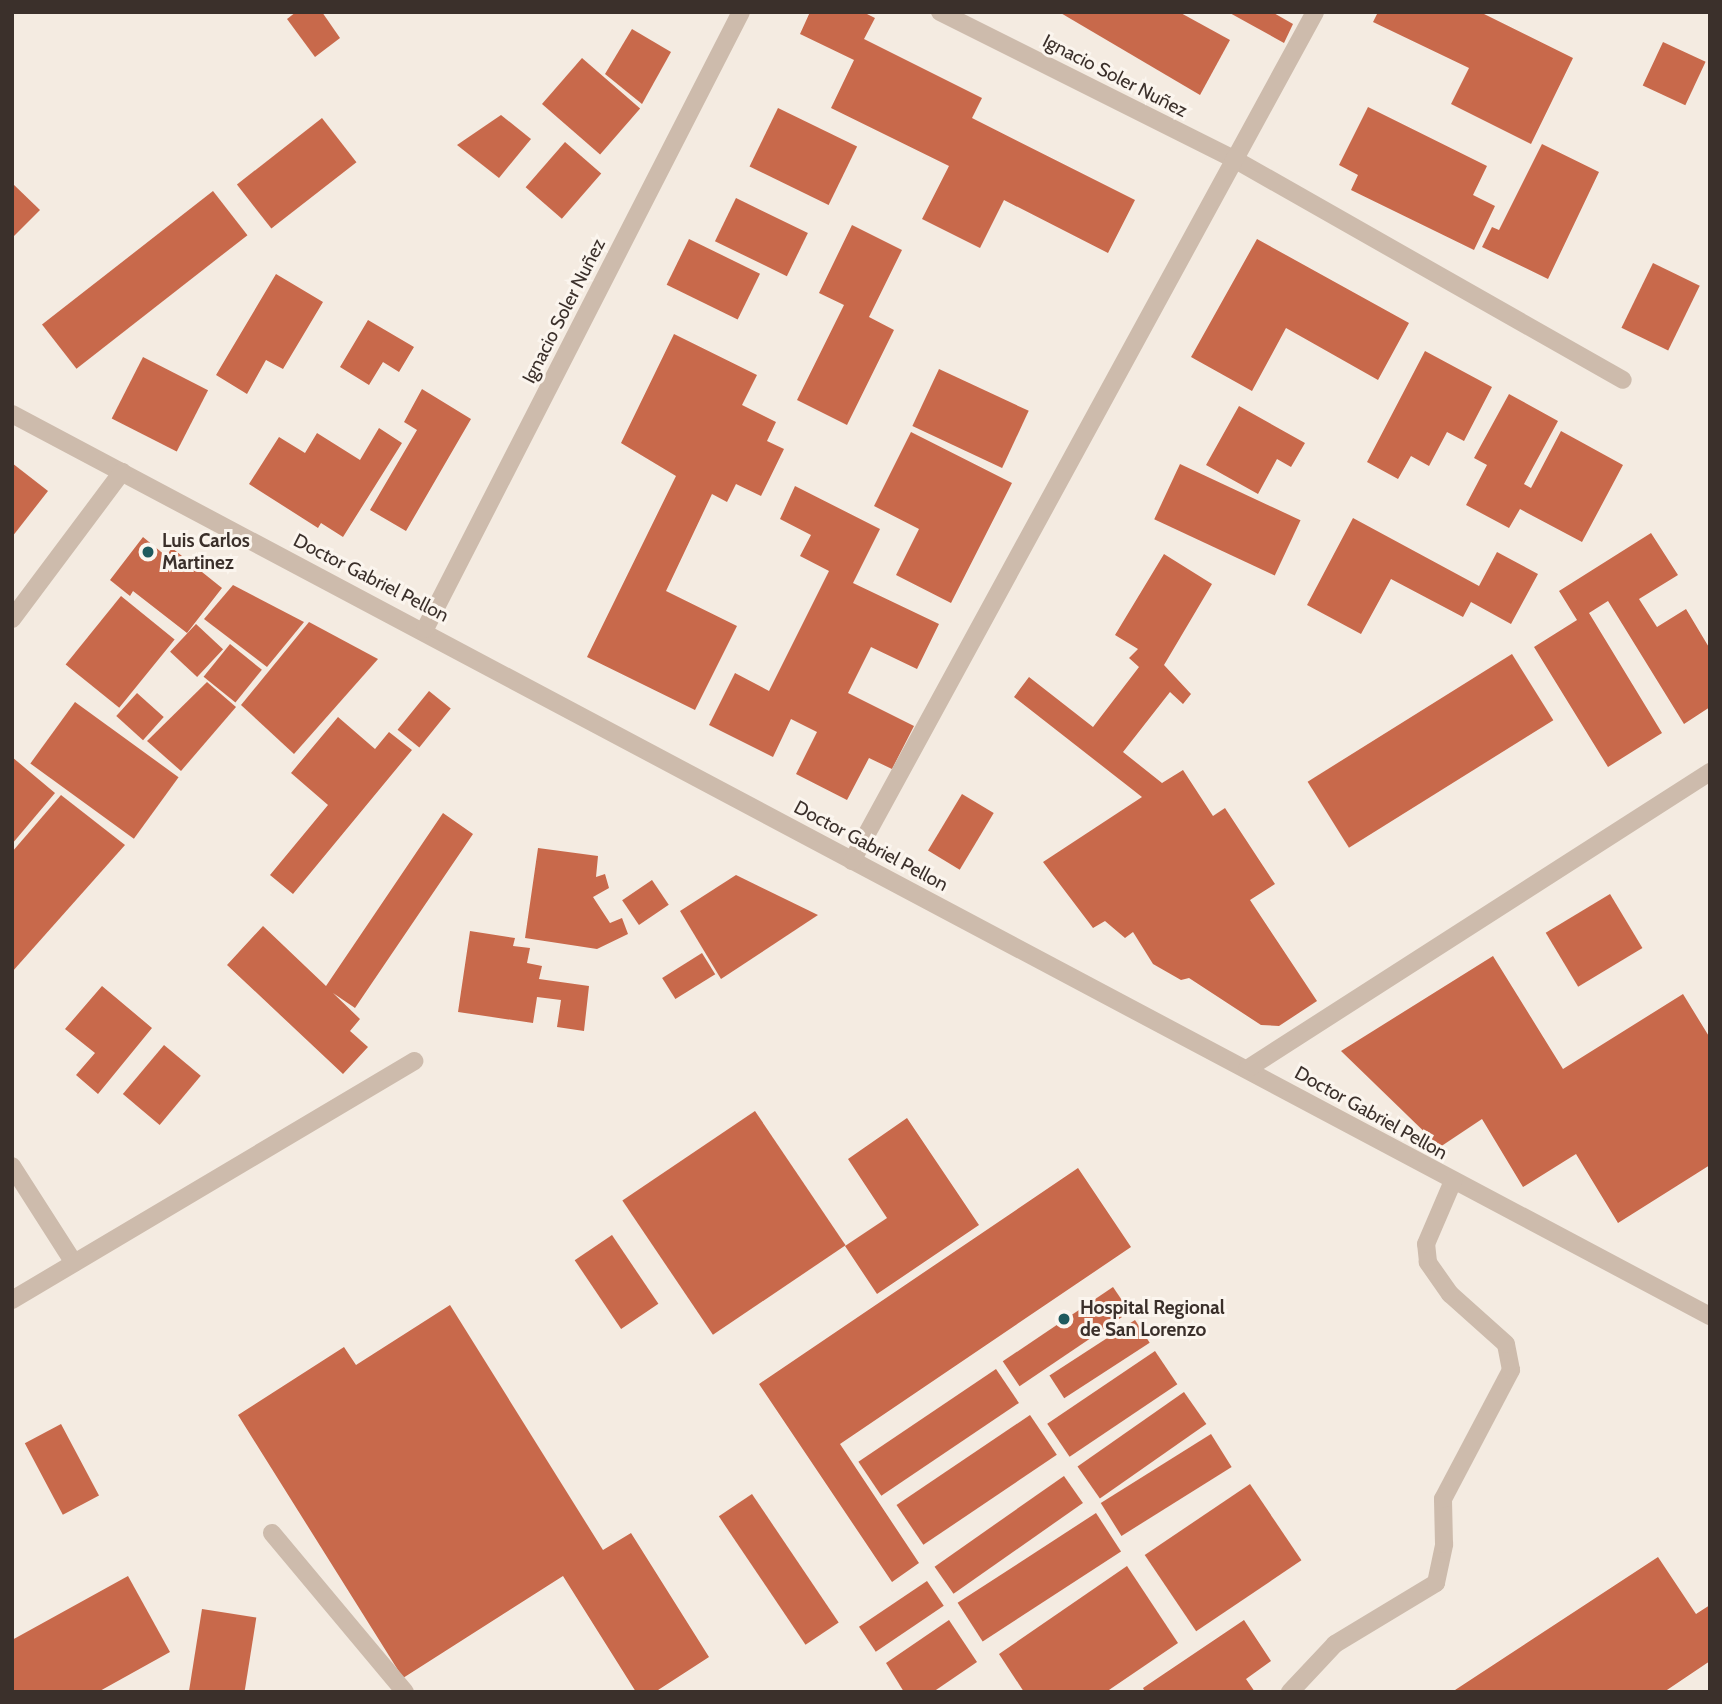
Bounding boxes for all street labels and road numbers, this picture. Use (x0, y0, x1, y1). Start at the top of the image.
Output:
street label: Ignacio Soler Nuñez (1039, 30, 1191, 122)
street label: Ignacio Soler Nuñez (518, 235, 610, 387)
street label: Doctor Gabriel Pellon (290, 529, 452, 627)
street label: Doctor Gabriel Pellon (790, 796, 952, 896)
street label: Doctor Gabriel Pellon (1291, 1062, 1451, 1164)

